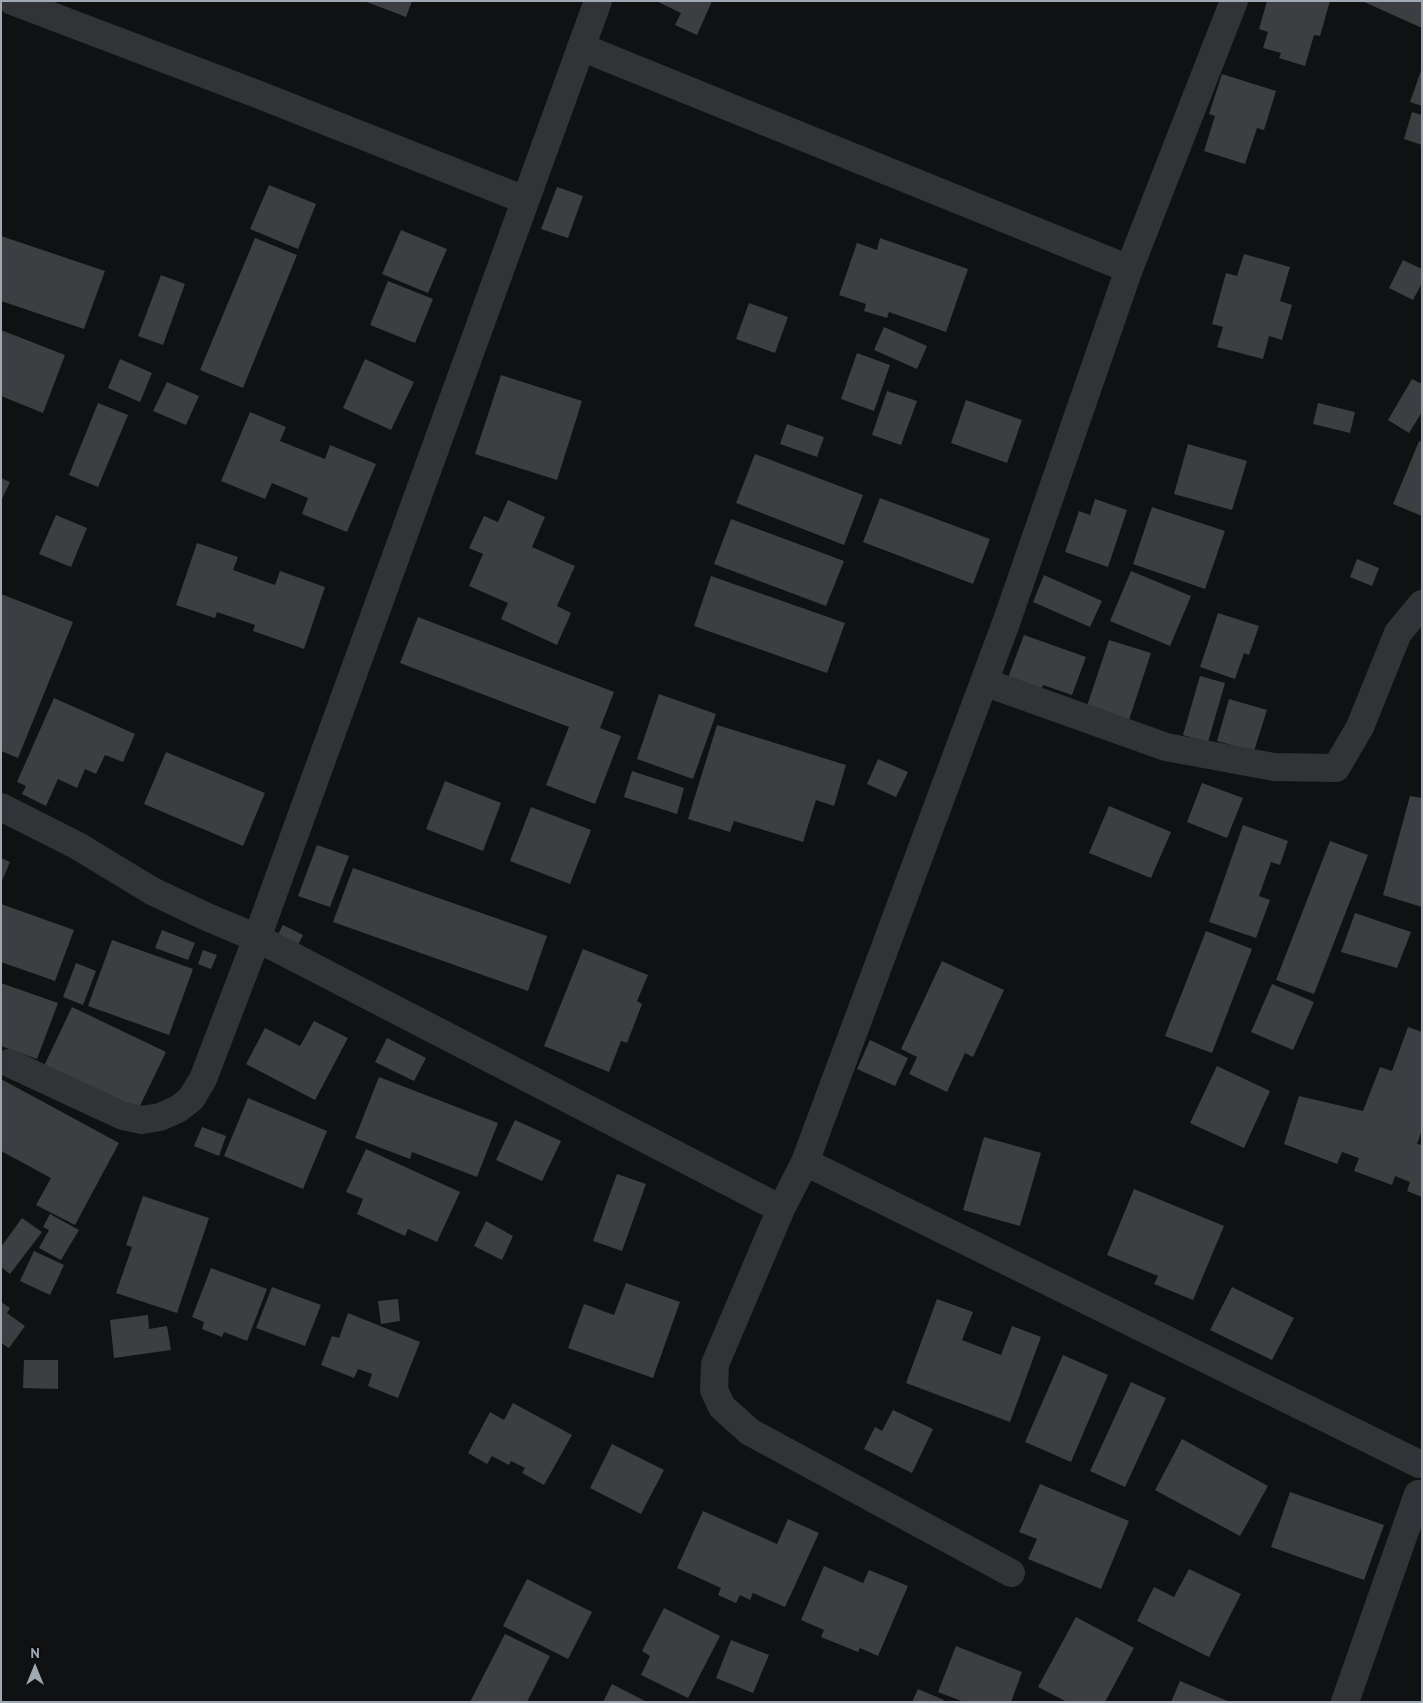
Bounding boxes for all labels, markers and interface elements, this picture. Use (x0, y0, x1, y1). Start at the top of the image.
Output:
north arrow (10, 1643, 60, 1693)
text: N (30, 1644, 40, 1662)

